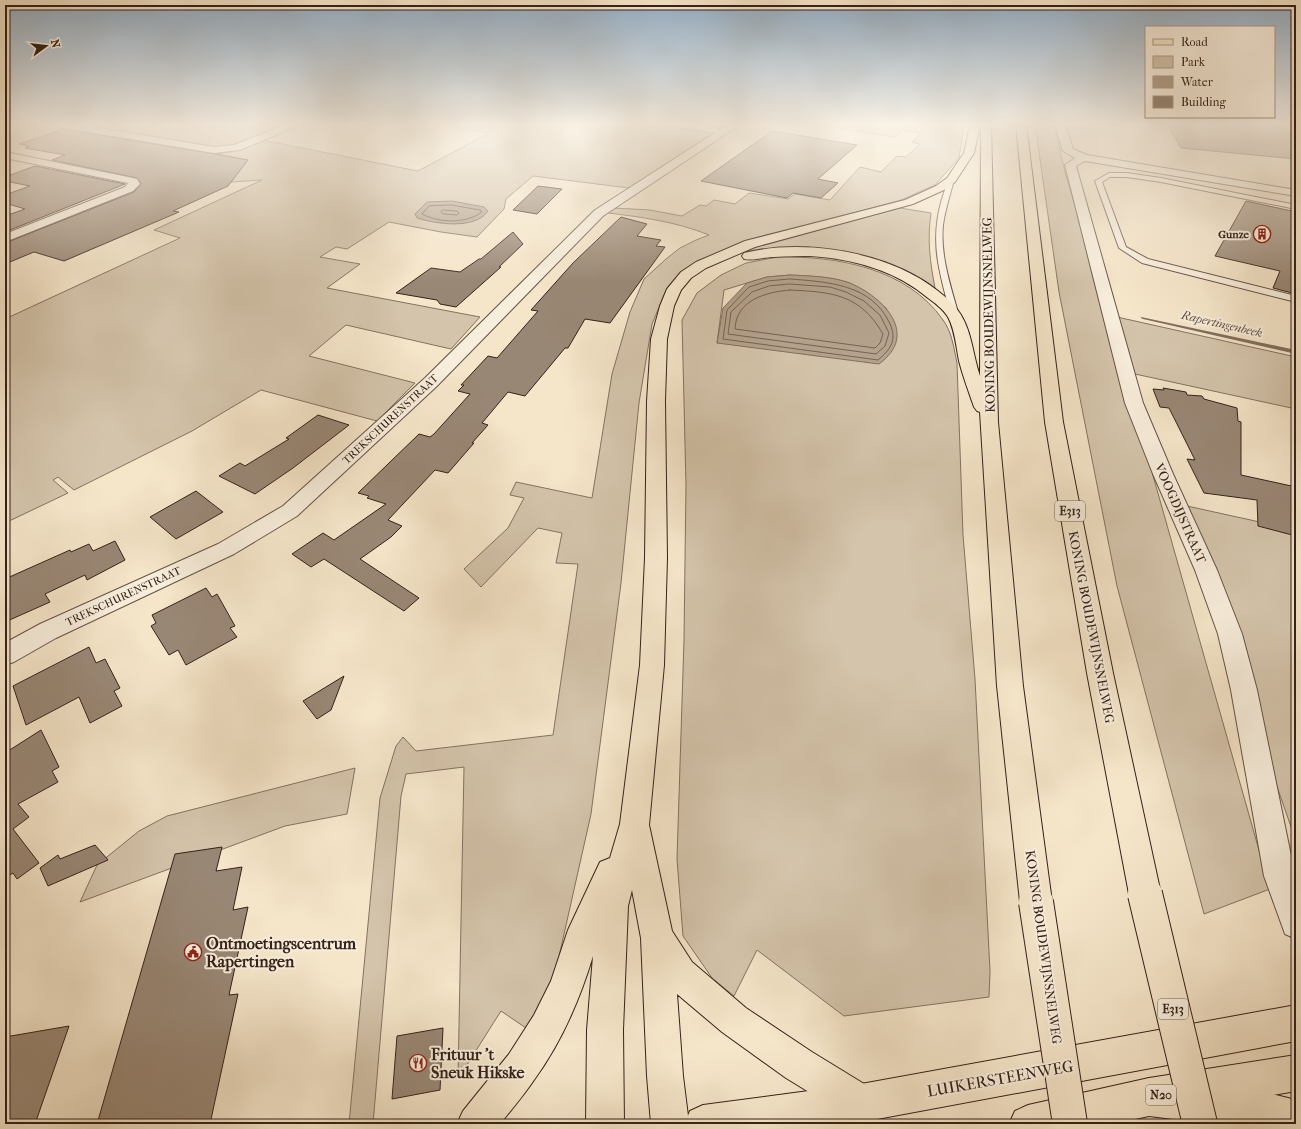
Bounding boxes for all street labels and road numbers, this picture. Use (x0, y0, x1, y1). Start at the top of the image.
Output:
street label: KONING BOUDEWIJNSNELWEG (979, 217, 998, 413)
street label: TREKSCHURENSTRAAT (340, 371, 441, 467)
street label: VOOGDIJSTRAAT (1151, 460, 1209, 566)
road number: E313 (1055, 501, 1085, 521)
street label: KONING BOUDEWIJNSNELWEG (1065, 530, 1118, 725)
street label: TREKSCHURENSTRAAT (63, 564, 183, 629)
street label: KONING BOUDEWIJNSNELWEG (1022, 849, 1065, 1045)
road number: E313 (1158, 999, 1188, 1019)
street label: LUIKERSTEENWEG (925, 1056, 1075, 1101)
road number: N20 (1146, 1085, 1176, 1105)

